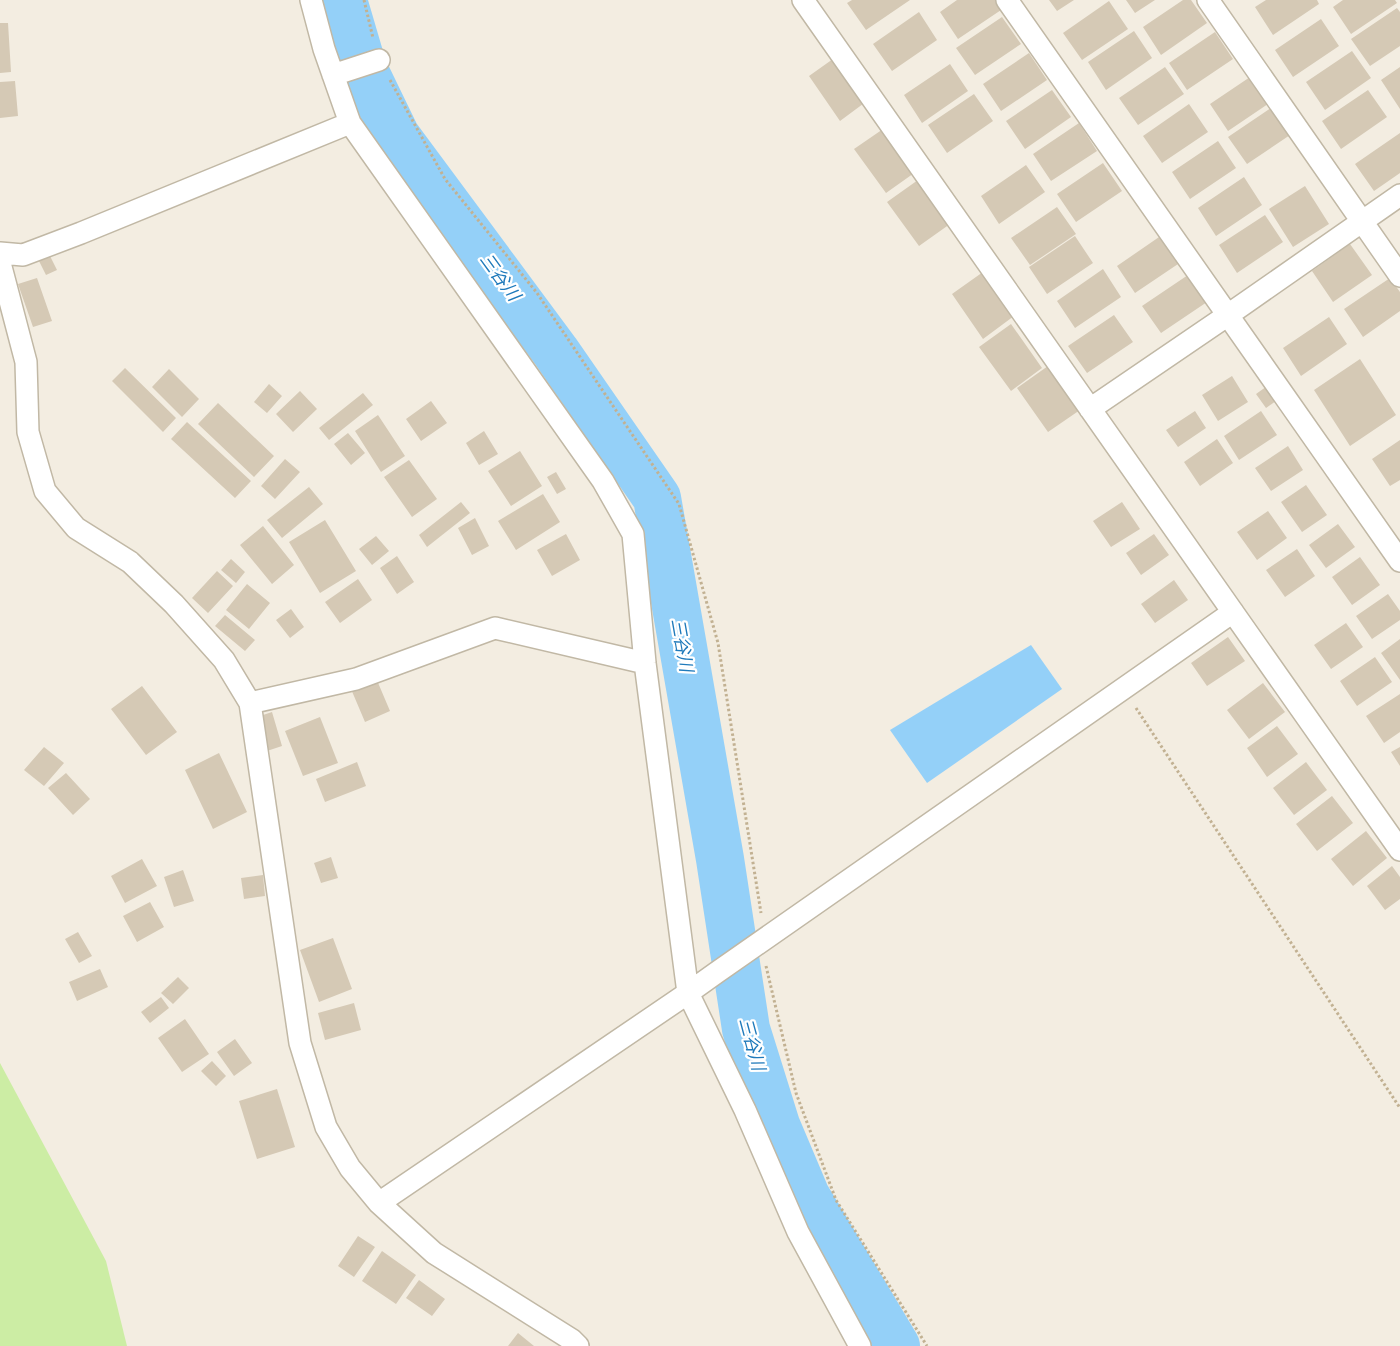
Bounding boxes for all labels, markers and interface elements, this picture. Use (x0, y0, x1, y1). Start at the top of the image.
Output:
water label: 三谷川 (474, 248, 528, 308)
water label: 三谷川 (665, 616, 700, 676)
water label: 三谷川 (733, 1015, 772, 1075)

